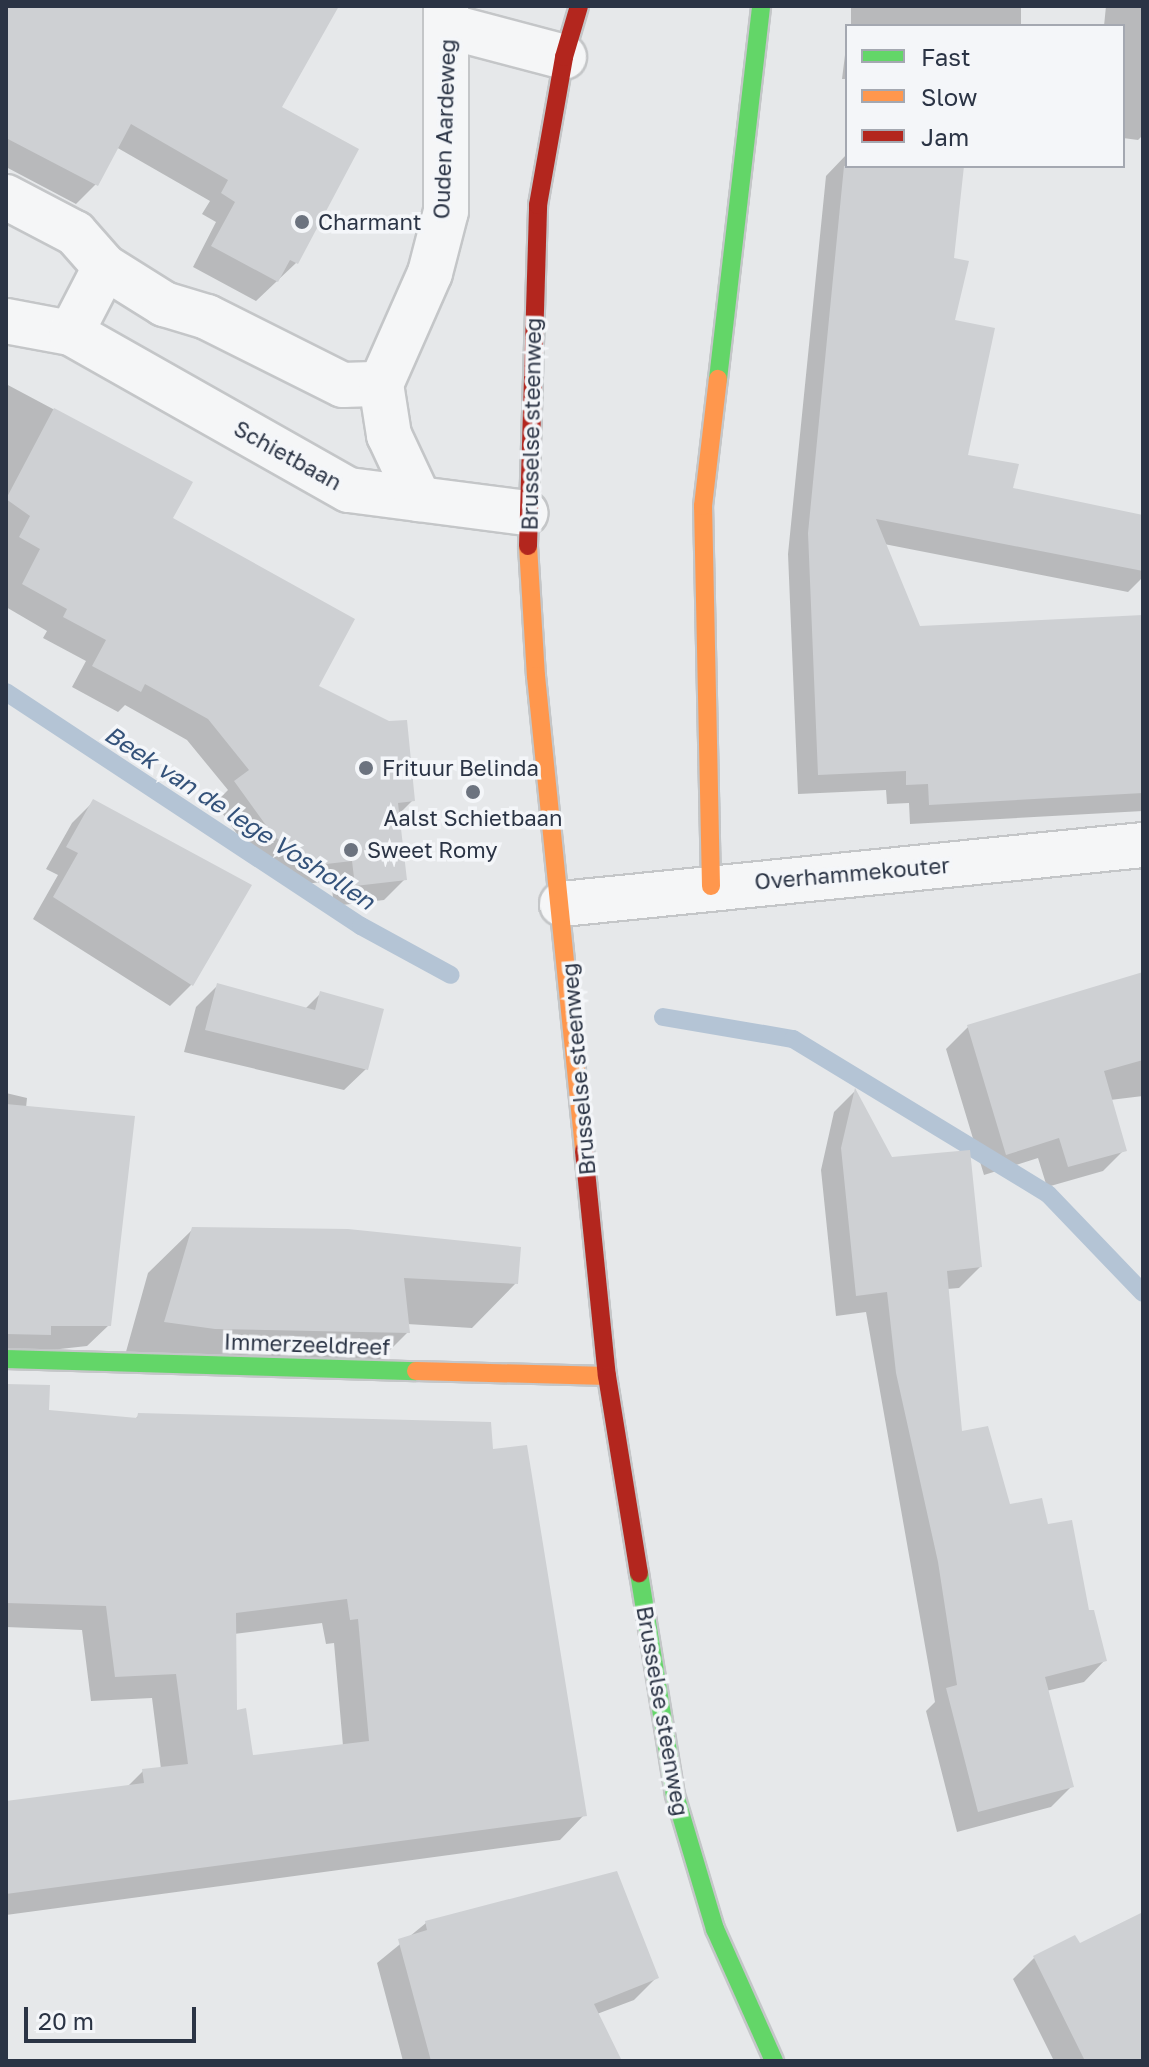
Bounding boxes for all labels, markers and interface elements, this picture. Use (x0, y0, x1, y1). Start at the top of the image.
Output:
legend (845, 24, 1125, 168)
street label: Ouden Aardeweg (428, 38, 460, 220)
text: Fast (921, 42, 971, 71)
text: Slow (921, 82, 977, 111)
text: Jam (921, 122, 969, 151)
place label: Charmant (318, 209, 422, 235)
marker: Charmant (293, 213, 311, 231)
street label: Brusselse steenweg (516, 317, 546, 531)
street label: Schietbaan (230, 415, 346, 495)
water label: Beek van de lege Voshollen (100, 719, 380, 915)
place label: Frituur Belinda (382, 755, 539, 781)
marker: Frituur Belinda (357, 759, 375, 777)
marker: Aalst Schietbaan (464, 783, 482, 801)
place label: Aalst Schietbaan (383, 805, 563, 831)
place label: Sweet Romy (367, 837, 498, 863)
marker: Sweet Romy (342, 841, 360, 859)
street label: Overhammekouter (753, 851, 951, 895)
street label: Brusselse steenweg (556, 962, 600, 1176)
street label: Immerzeeldreef (223, 1328, 391, 1360)
street label: Brusselse steenweg (632, 1604, 694, 1818)
scale bar (28, 1991, 200, 2041)
text: 20 m (38, 2006, 94, 2035)

